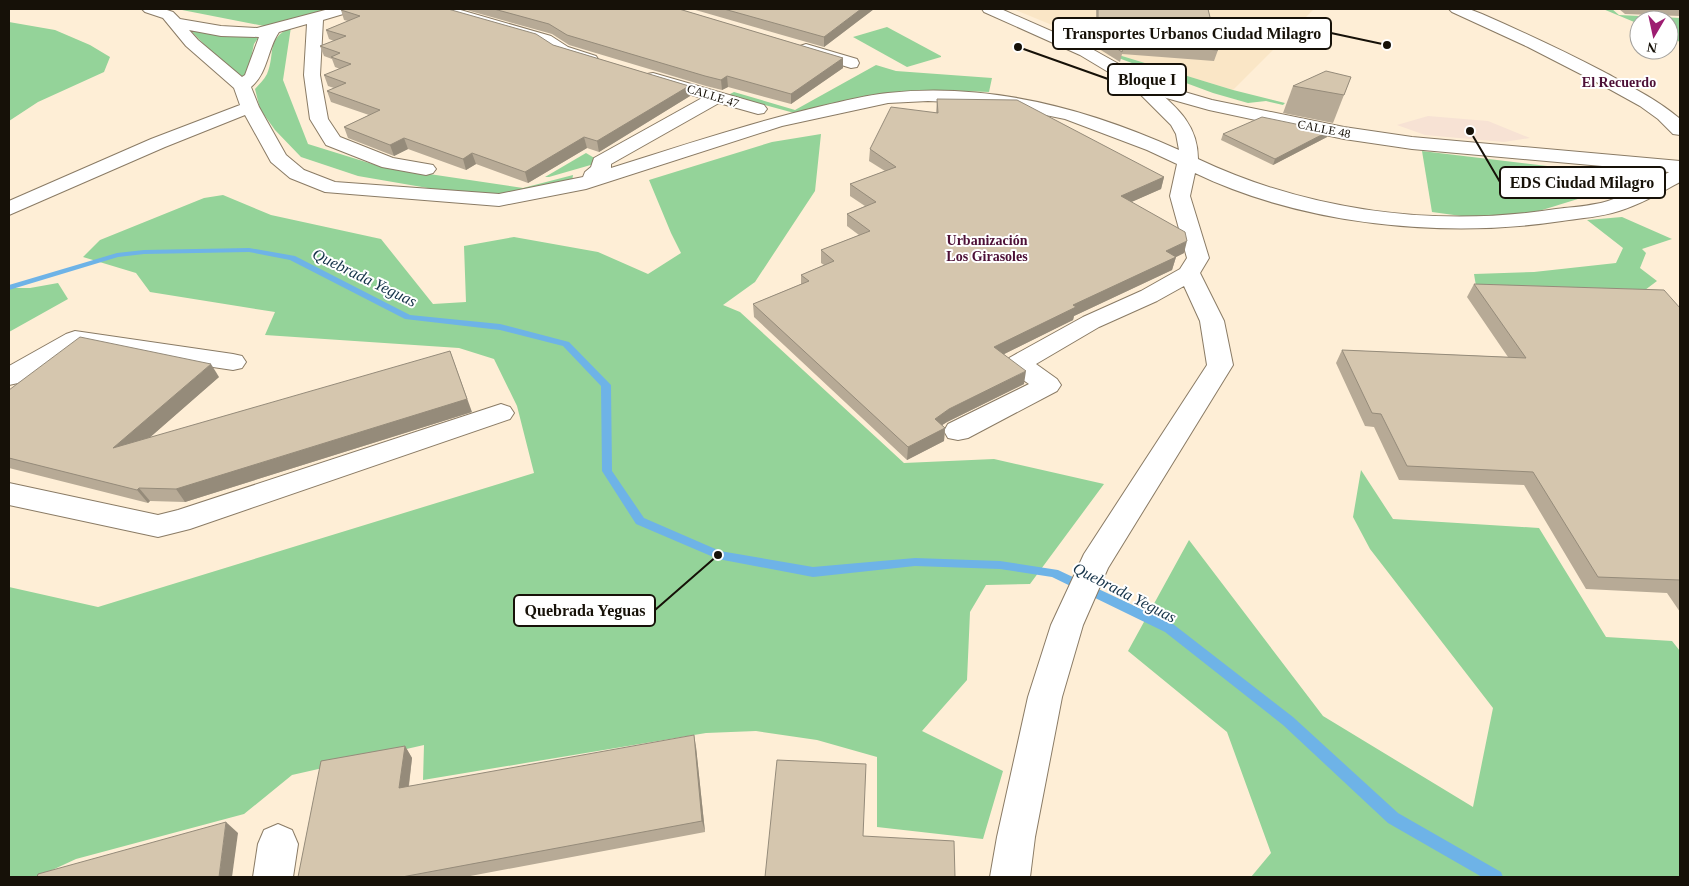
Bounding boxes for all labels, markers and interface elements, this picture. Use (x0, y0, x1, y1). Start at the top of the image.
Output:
north arrow (1629, 10, 1679, 60)
callout: Transportes Urbanos Ciudad Milagro (1053, 18, 1331, 49)
text: Transportes Urbanos Ciudad Milagro (1063, 25, 1321, 43)
text: N (1646, 39, 1658, 56)
callout: Bloque I (1108, 64, 1186, 95)
text: Bloque I (1118, 71, 1176, 89)
district label: El Recuerdo (1582, 75, 1656, 90)
street label: CALLE 47 (685, 81, 741, 111)
street label: CALLE 48 (1296, 117, 1352, 141)
callout: EDS Ciudad Milagro (1500, 167, 1665, 198)
text: EDS Ciudad Milagro (1510, 174, 1654, 192)
district label: Urbanización Los Girasoles (946, 233, 1028, 264)
water label: Quebrada Yeguas (310, 245, 420, 311)
water label: Quebrada Yeguas (1070, 559, 1179, 627)
callout: Quebrada Yeguas (514, 595, 655, 626)
text: Quebrada Yeguas (525, 602, 645, 620)

